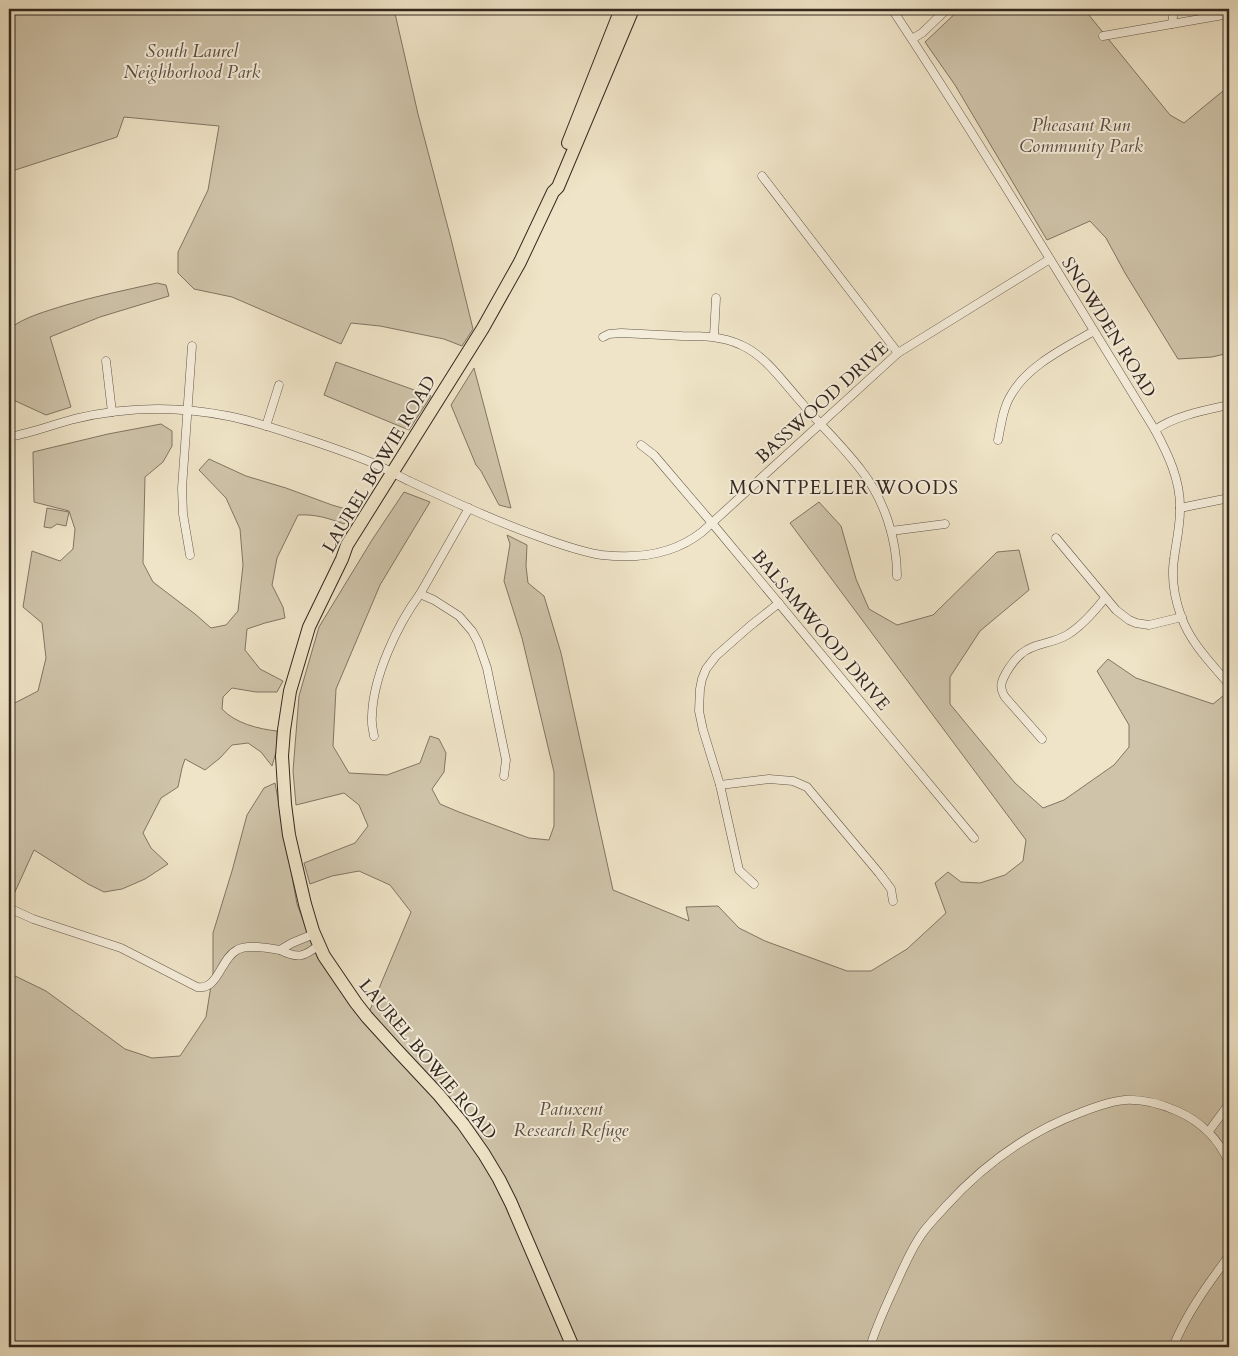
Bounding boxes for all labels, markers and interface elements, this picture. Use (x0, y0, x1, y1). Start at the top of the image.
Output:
park label: South Laurel Neighborhood Park (124, 39, 260, 85)
park label: Pheasant Run Community Park (1019, 113, 1143, 159)
street label: SNOWDEN ROAD (1055, 252, 1162, 402)
street label: BASSWOOD DRIVE (750, 336, 894, 469)
street label: LAUREL BOWIE ROAD (316, 371, 442, 558)
district label: MONTPELIER WOODS (729, 475, 959, 501)
street label: BALSAMWOOD DRIVE (746, 545, 895, 716)
street label: LAUREL BOWIE ROAD (353, 974, 502, 1145)
park label: Patuxent Research Refuge (513, 1097, 630, 1143)

